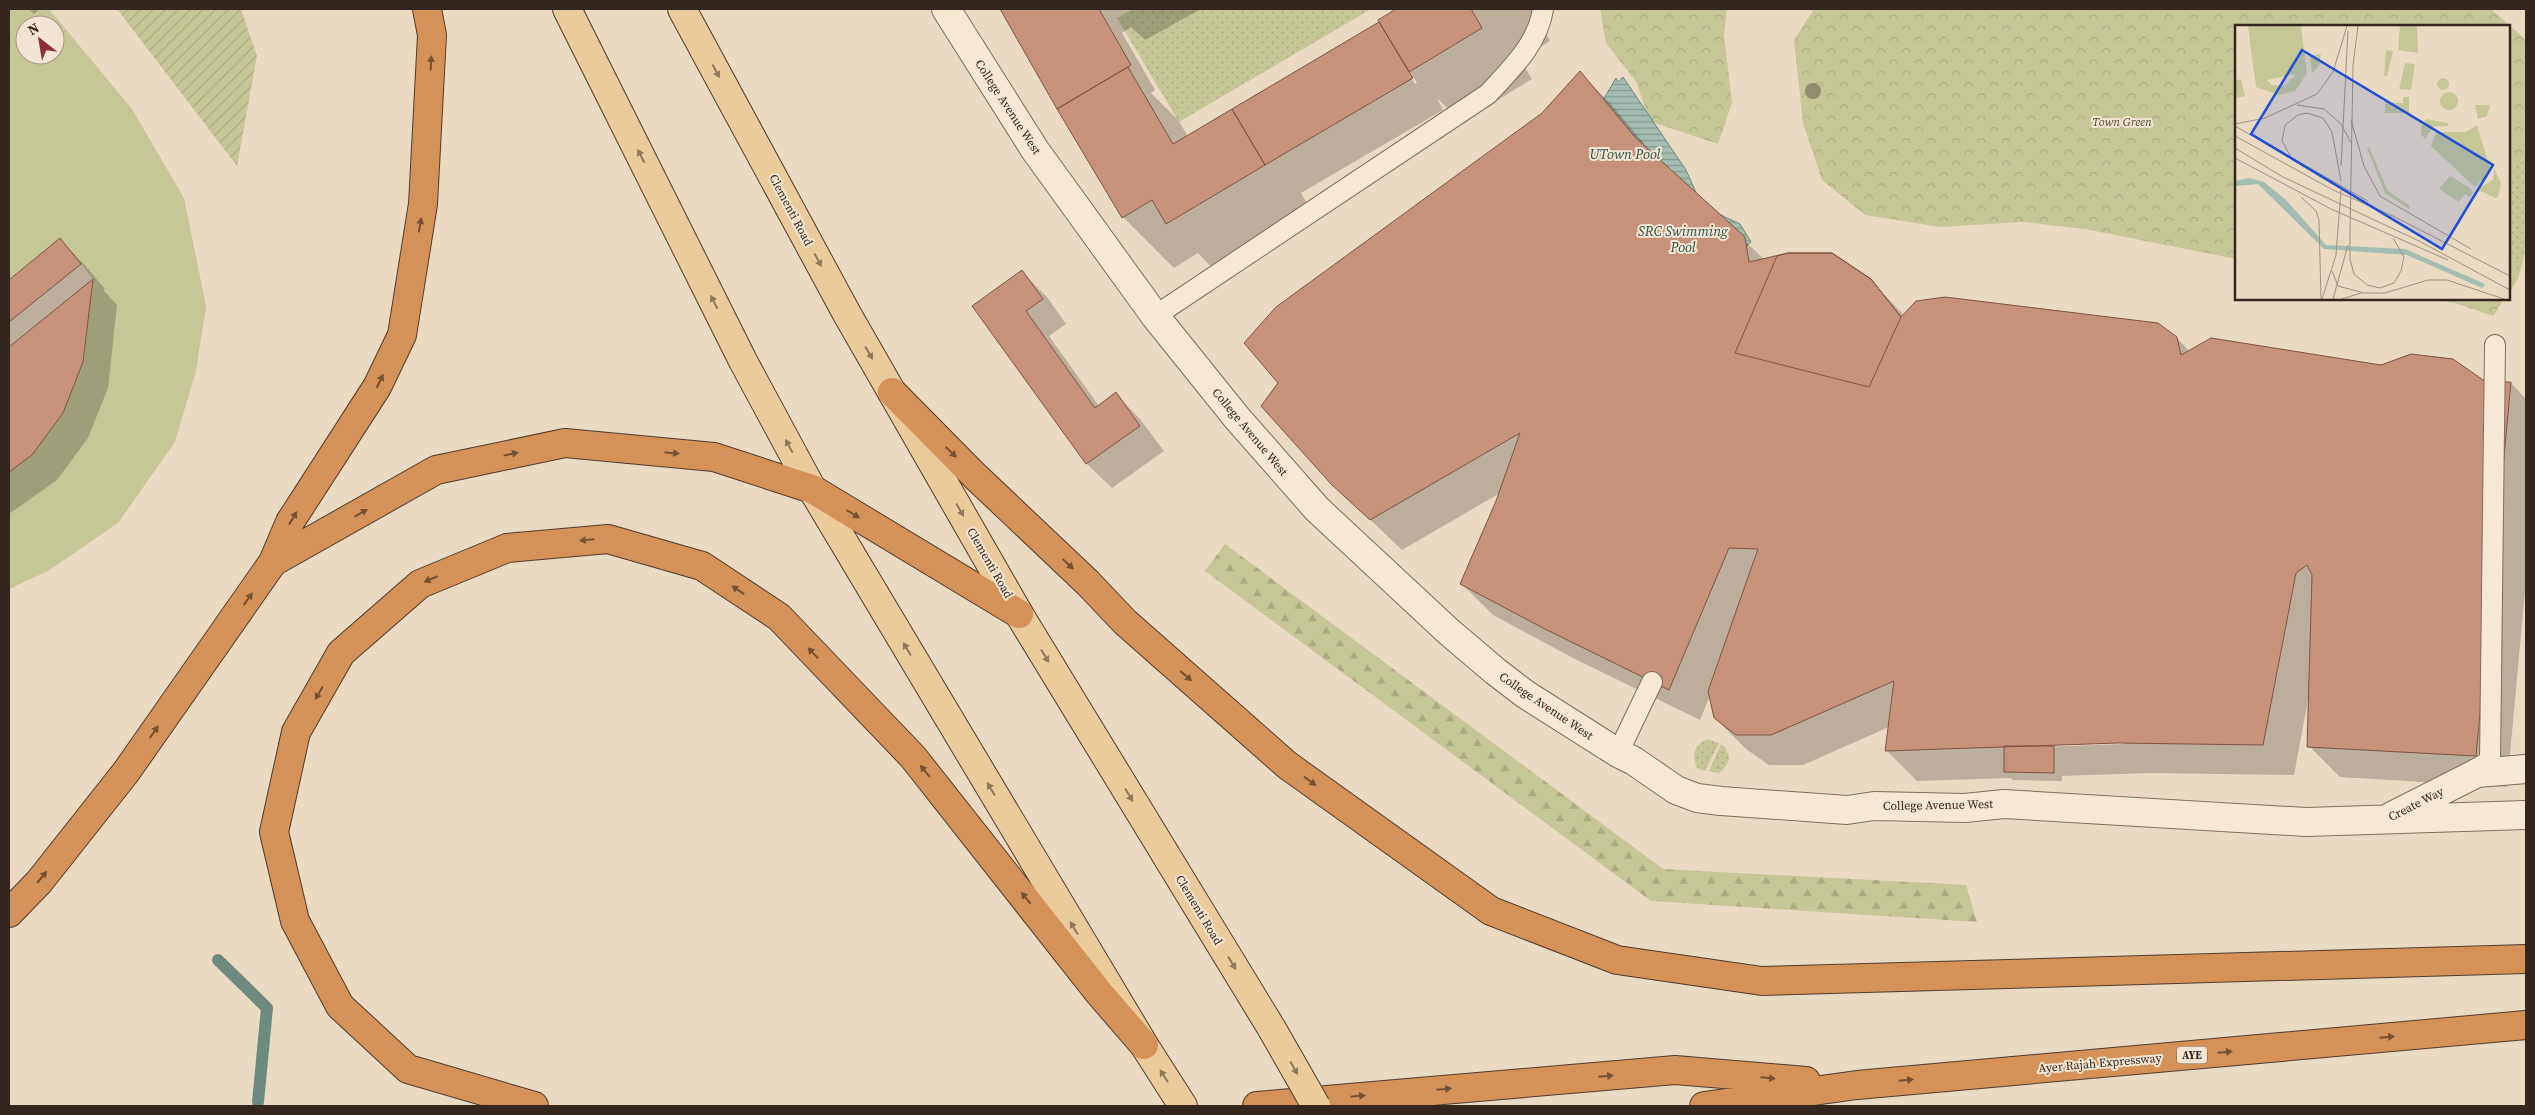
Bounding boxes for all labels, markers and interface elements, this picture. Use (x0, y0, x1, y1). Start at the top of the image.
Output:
north arrow (15, 15, 65, 65)
text: N (24, 18, 43, 40)
inset map (2235, 25, 2510, 300)
one-way arrow (427, 54, 435, 70)
street label: College Avenue West (971, 56, 1045, 158)
one-way arrow (712, 63, 720, 78)
park label: Town Green (2092, 114, 2152, 130)
water label: UTown Pool (1590, 144, 1660, 164)
one-way arrow (637, 149, 645, 163)
street label: Clementi Road (765, 171, 817, 249)
one-way arrow (416, 216, 424, 232)
water label: SRC Swimming Pool (1638, 221, 1729, 257)
one-way arrow (814, 253, 822, 267)
one-way arrow (710, 294, 718, 309)
one-way arrow (865, 346, 874, 359)
one-way arrow (376, 373, 384, 388)
street label: College Avenue West (1208, 385, 1292, 479)
one-way arrow (785, 439, 793, 453)
one-way arrow (945, 445, 957, 457)
one-way arrow (664, 449, 680, 457)
one-way arrow (504, 450, 519, 458)
one-way arrow (955, 504, 964, 517)
one-way arrow (355, 508, 368, 517)
one-way arrow (847, 510, 860, 519)
one-way arrow (289, 511, 298, 524)
street label: Clementi Road (963, 525, 1017, 601)
one-way arrow (579, 537, 595, 545)
one-way arrow (1062, 558, 1074, 570)
one-way arrow (424, 576, 438, 584)
one-way arrow (731, 585, 745, 595)
one-way arrow (243, 592, 253, 606)
one-way arrow (903, 643, 912, 656)
one-way arrow (807, 647, 819, 659)
one-way arrow (1040, 649, 1049, 662)
street label: College Avenue West (1496, 669, 1596, 743)
one-way arrow (1180, 670, 1192, 682)
one-way arrow (314, 686, 323, 699)
one-way arrow (149, 725, 159, 739)
one-way arrow (919, 765, 930, 778)
one-way arrow (1303, 776, 1317, 786)
one-way arrow (986, 782, 995, 795)
street label: Create Way (2386, 783, 2447, 825)
one-way arrow (1125, 788, 1134, 801)
street label: College Avenue West (1883, 796, 1993, 814)
one-way arrow (36, 871, 47, 884)
street label: Clementi Road (1172, 872, 1226, 948)
one-way arrow (1021, 892, 1032, 905)
one-way arrow (1070, 922, 1079, 935)
one-way arrow (1227, 957, 1236, 970)
one-way arrow (2379, 1033, 2395, 1041)
road number: AYE (2177, 1046, 2207, 1064)
one-way arrow (2217, 1048, 2233, 1056)
street label: Ayer Rajah Expressway (2038, 1050, 2163, 1076)
one-way arrow (1290, 1060, 1298, 1075)
one-way arrow (1159, 1069, 1169, 1082)
one-way arrow (1598, 1071, 1614, 1079)
one-way arrow (1760, 1074, 1776, 1082)
one-way arrow (1898, 1076, 1914, 1084)
one-way arrow (1436, 1085, 1452, 1093)
one-way arrow (1350, 1092, 1366, 1100)

